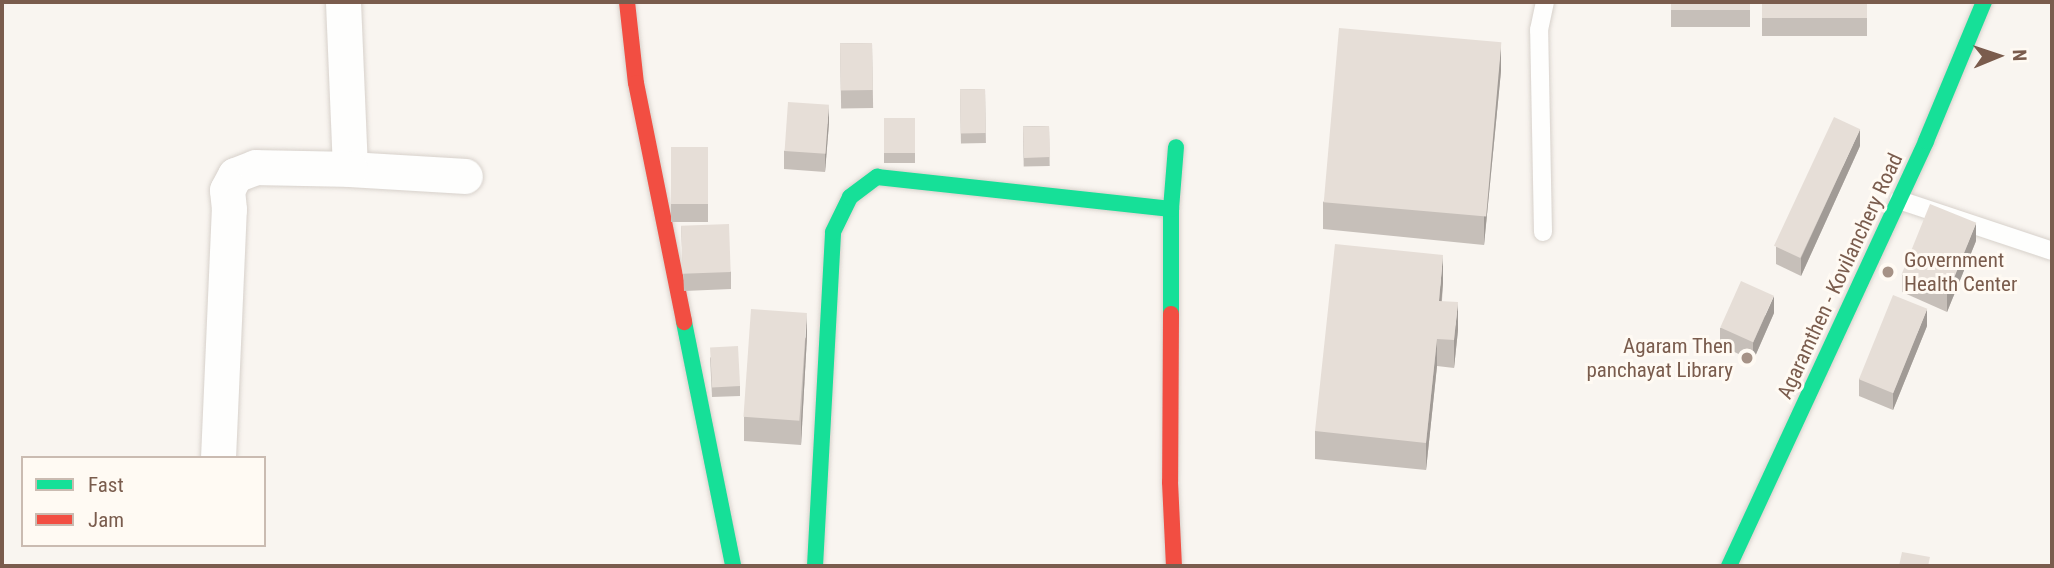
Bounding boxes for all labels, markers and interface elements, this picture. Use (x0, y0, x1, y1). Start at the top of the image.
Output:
north arrow (1963, 21, 2033, 91)
text: N (2008, 49, 2031, 61)
street label: Agaramthen - Kovilanchery Road (1772, 149, 1908, 403)
place label: Government Health Center (1904, 247, 2017, 297)
marker: Government Health Center (1878, 262, 1898, 282)
place label: Agaram Then panchayat Library (1586, 333, 1733, 383)
marker: Agaram Then panchayat Library (1739, 350, 1755, 366)
legend (21, 456, 266, 547)
text: Fast (88, 473, 124, 497)
text: Jam (88, 508, 124, 532)

